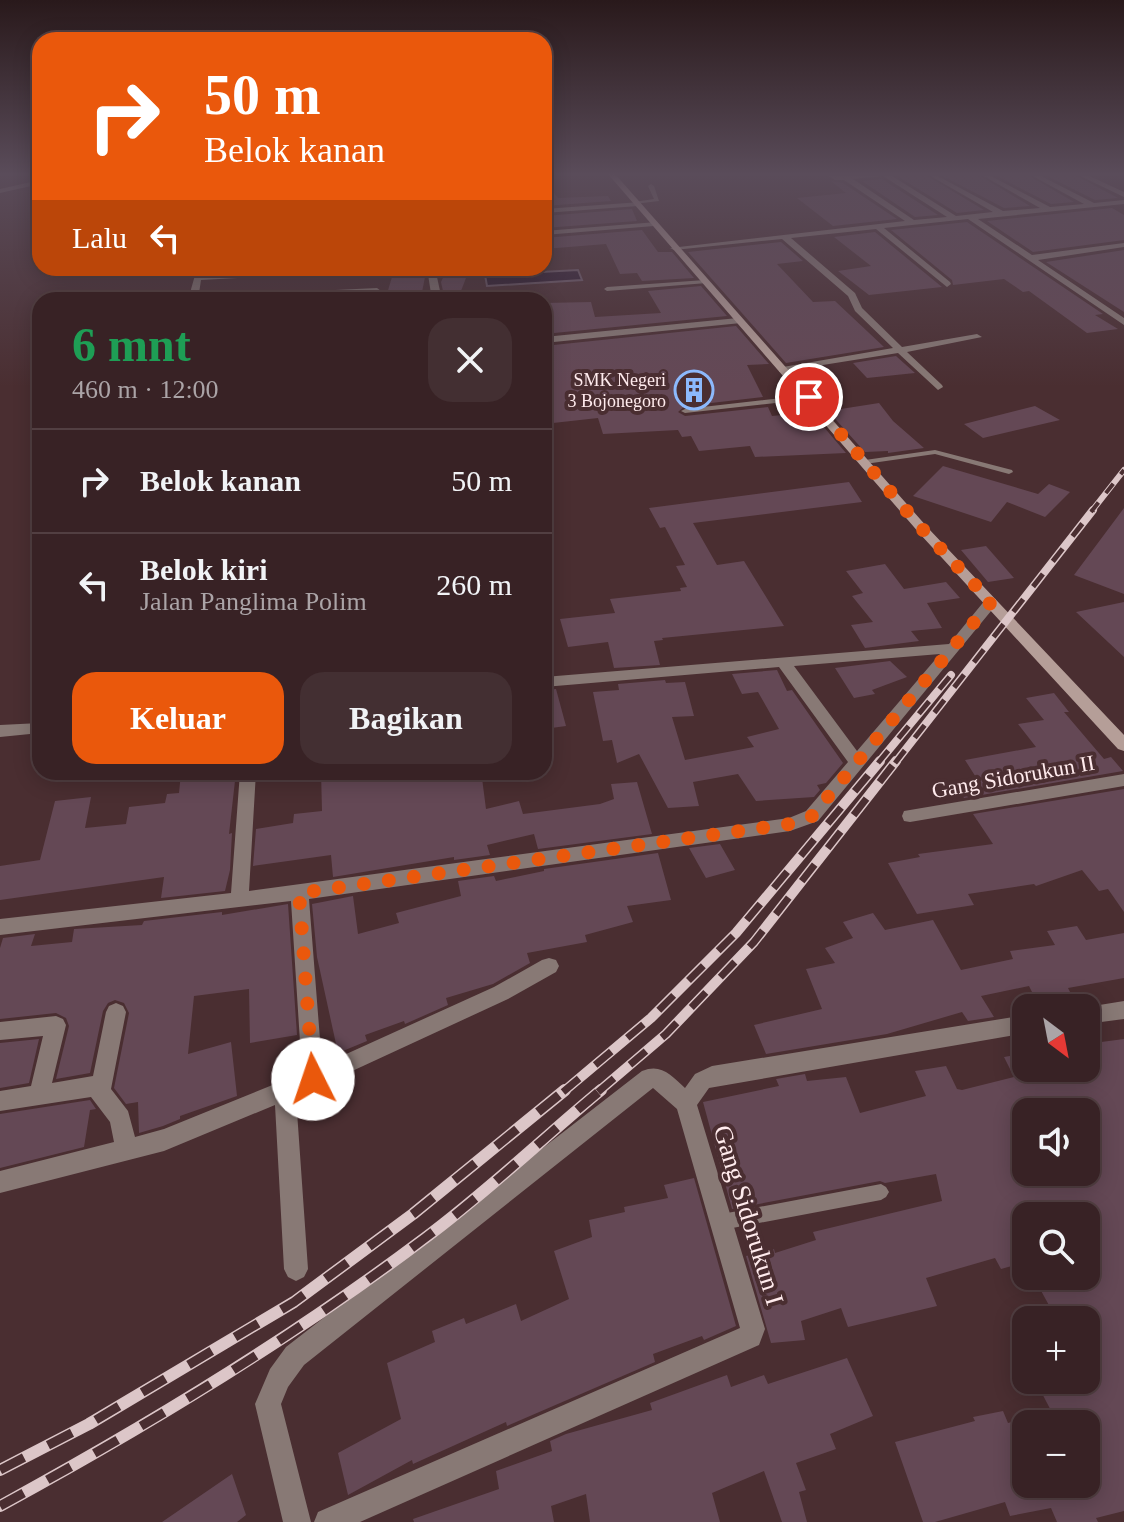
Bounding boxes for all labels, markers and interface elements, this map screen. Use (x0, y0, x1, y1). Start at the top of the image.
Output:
icon: right (72, 64, 176, 168)
text: 50 m (204, 64, 321, 126)
text: Belok kanan (204, 130, 385, 170)
icon: left (143, 216, 187, 260)
text: Lalu (72, 221, 127, 254)
text: 6 mnt (72, 318, 191, 371)
button: close (428, 318, 512, 402)
pin (775, 363, 843, 431)
building icon: SMK Negeri 3 Bojonegoro (673, 369, 715, 411)
place label: SMK Negeri 3 Bojonegoro (568, 370, 666, 411)
text: 460 m · 12:00 (72, 375, 219, 404)
icon: arrive (787, 375, 831, 419)
icon: right (72, 459, 116, 503)
text: Belok kanan (140, 464, 301, 497)
text: 50 m (451, 464, 512, 497)
text: Belok kiri (140, 553, 268, 586)
icon: left (72, 563, 116, 607)
text: 260 m (436, 568, 512, 601)
text: Jalan Panglima Polim (140, 587, 367, 616)
button: Keluar (72, 672, 284, 764)
button: Bagikan (300, 672, 512, 764)
street label: Gang Sidorukun II (930, 750, 1096, 803)
north arrow (1012, 994, 1100, 1082)
map controls (1012, 994, 1100, 1498)
position arrow (271, 1037, 355, 1121)
button: sound (1012, 1098, 1100, 1186)
street label: Gang Sidorukun I (707, 1122, 790, 1308)
button: search (1012, 1202, 1100, 1290)
button: + (1012, 1306, 1100, 1394)
button: − (1012, 1410, 1100, 1498)

